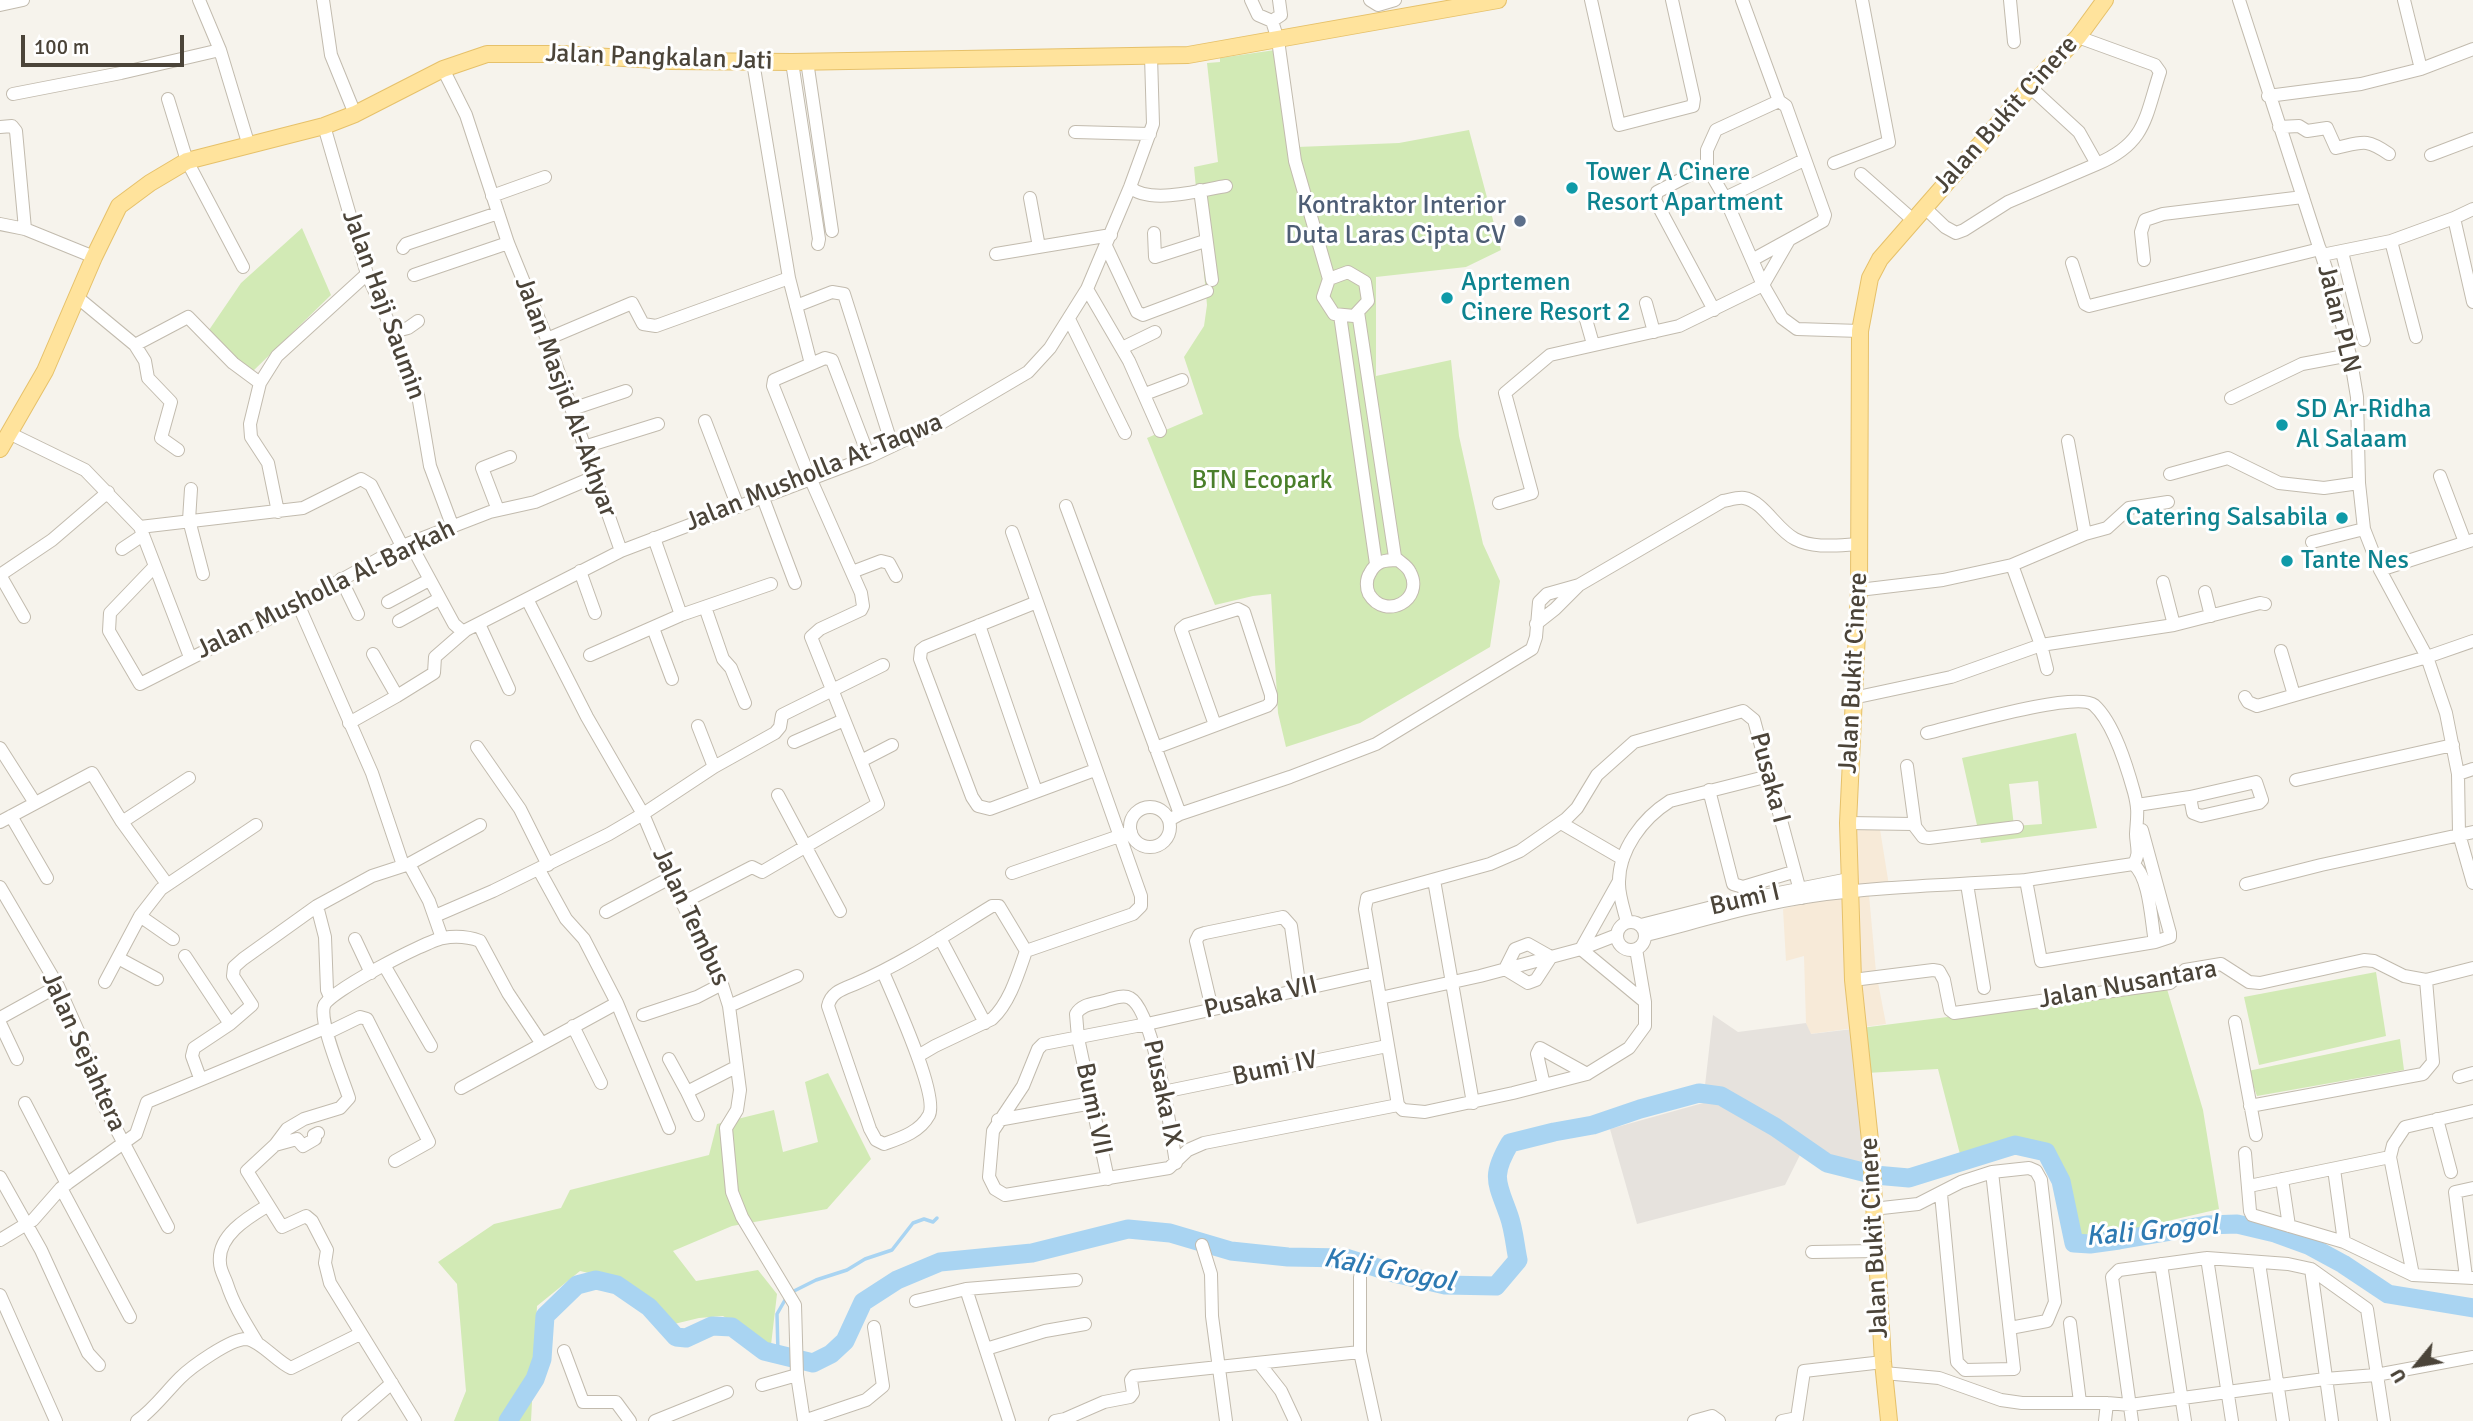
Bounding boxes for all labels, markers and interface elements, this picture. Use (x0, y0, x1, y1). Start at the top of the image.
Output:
scale bar (24, 21, 187, 65)
street label: Jalan Bukit Cinere (1927, 30, 2085, 200)
text: 100 m (34, 34, 89, 60)
street label: Jalan Pangkalan Jati (545, 38, 773, 78)
place label: Tower A Cinere Resort Apartment (1586, 157, 1783, 218)
marker: Tower A Cinere Resort Apartment (1564, 180, 1580, 196)
place label: Kontraktor Interior Duta Laras Cipta CV (1285, 190, 1506, 252)
street label: Jalan Haji Saumin (334, 206, 432, 404)
marker: Kontraktor Interior Duta Laras Cipta CV (1512, 213, 1528, 229)
street label: Jalan PLN (2309, 262, 2367, 376)
place label: Aprtemen Cinere Resort 2 (1461, 267, 1631, 328)
street label: Jalan Masjid Al-Akhyar (507, 272, 623, 522)
marker: Aprtemen Cinere Resort 2 (1439, 290, 1455, 306)
place label: SD Ar-Ridha Al Salaam (2296, 394, 2431, 456)
street label: Jalan Musholla At-Taqwa (681, 407, 947, 539)
marker: SD Ar-Ridha Al Salaam (2274, 417, 2290, 433)
park label: BTN Ecopark (1192, 465, 1332, 497)
place label: Catering Salsabila (2126, 502, 2328, 534)
marker: Catering Salsabila (2334, 510, 2350, 526)
street label: Jalan Musholla Al-Barkah (191, 514, 461, 666)
place label: Tante Nes (2301, 545, 2409, 577)
marker: Tante Nes (2279, 553, 2295, 569)
street label: Jalan Bukit Cinere (1833, 572, 1875, 774)
street label: Pusaka I (1742, 729, 1796, 827)
street label: Jalan Tembus (644, 843, 736, 991)
street label: Bumi I (1707, 877, 1783, 923)
street label: Jalan Nusantara (2036, 954, 2220, 1016)
street label: Jalan Sejahtera (34, 967, 132, 1137)
street label: Pusaka VII (1201, 970, 1321, 1026)
street label: Pusaka IX (1136, 1037, 1188, 1149)
street label: Bumi IV (1230, 1045, 1320, 1093)
street label: Bumi VII (1068, 1060, 1118, 1158)
street label: Jalan Bukit Cinere (1854, 1137, 1896, 1339)
water label: Kali Grogol (2084, 1209, 2220, 1255)
water label: Kali Grogol (1321, 1242, 1457, 1300)
north arrow (2382, 1330, 2452, 1400)
text: U (2385, 1364, 2412, 1387)

